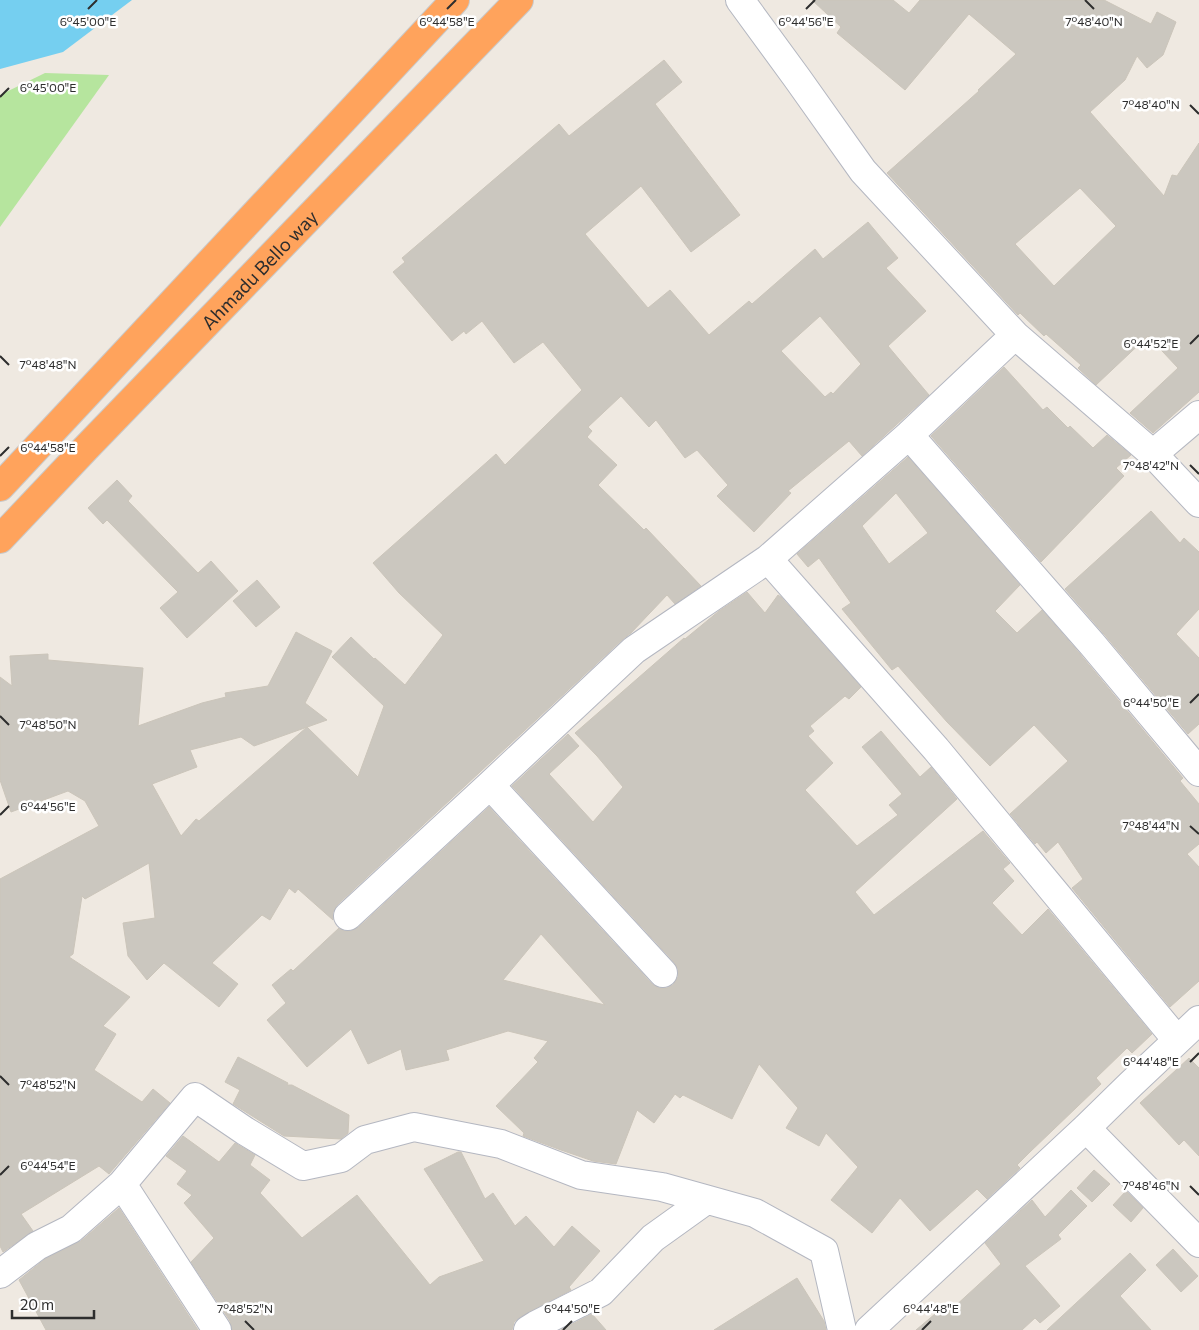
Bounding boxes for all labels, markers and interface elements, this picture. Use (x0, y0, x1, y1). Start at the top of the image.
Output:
text: 6°45'00"E (60, 14, 116, 28)
text: 6°44'58"E (419, 14, 475, 28)
text: 6°44'56"E (778, 14, 834, 28)
text: 7°48'40"N (1065, 14, 1123, 28)
text: 6°45'00"E (20, 80, 76, 94)
text: 7°48'40"N (1122, 97, 1180, 111)
street label: Ahmadu Bello way (196, 204, 322, 334)
text: 6°44'52"E (1124, 336, 1178, 350)
text: 7°48'48"N (20, 357, 76, 371)
text: 6°44'58"E (20, 440, 76, 454)
text: 7°48'42"N (1123, 458, 1179, 472)
text: 6°44'50"E (1123, 695, 1179, 709)
text: 7°48'50"N (19, 717, 77, 731)
text: 6°44'56"E (20, 799, 76, 813)
text: 7°48'44"N (1123, 818, 1179, 832)
text: 6°44'48"E (1123, 1054, 1179, 1068)
text: 7°48'52"N (20, 1077, 76, 1091)
text: 6°44'54"E (20, 1158, 76, 1172)
text: 7°48'46"N (1123, 1178, 1179, 1192)
scale bar (12, 1288, 95, 1320)
text: 20 m (20, 1295, 54, 1313)
text: 7°48'52"N (217, 1301, 273, 1315)
text: 6°44'50"E (544, 1301, 600, 1315)
text: 6°44'48"E (903, 1301, 959, 1315)

